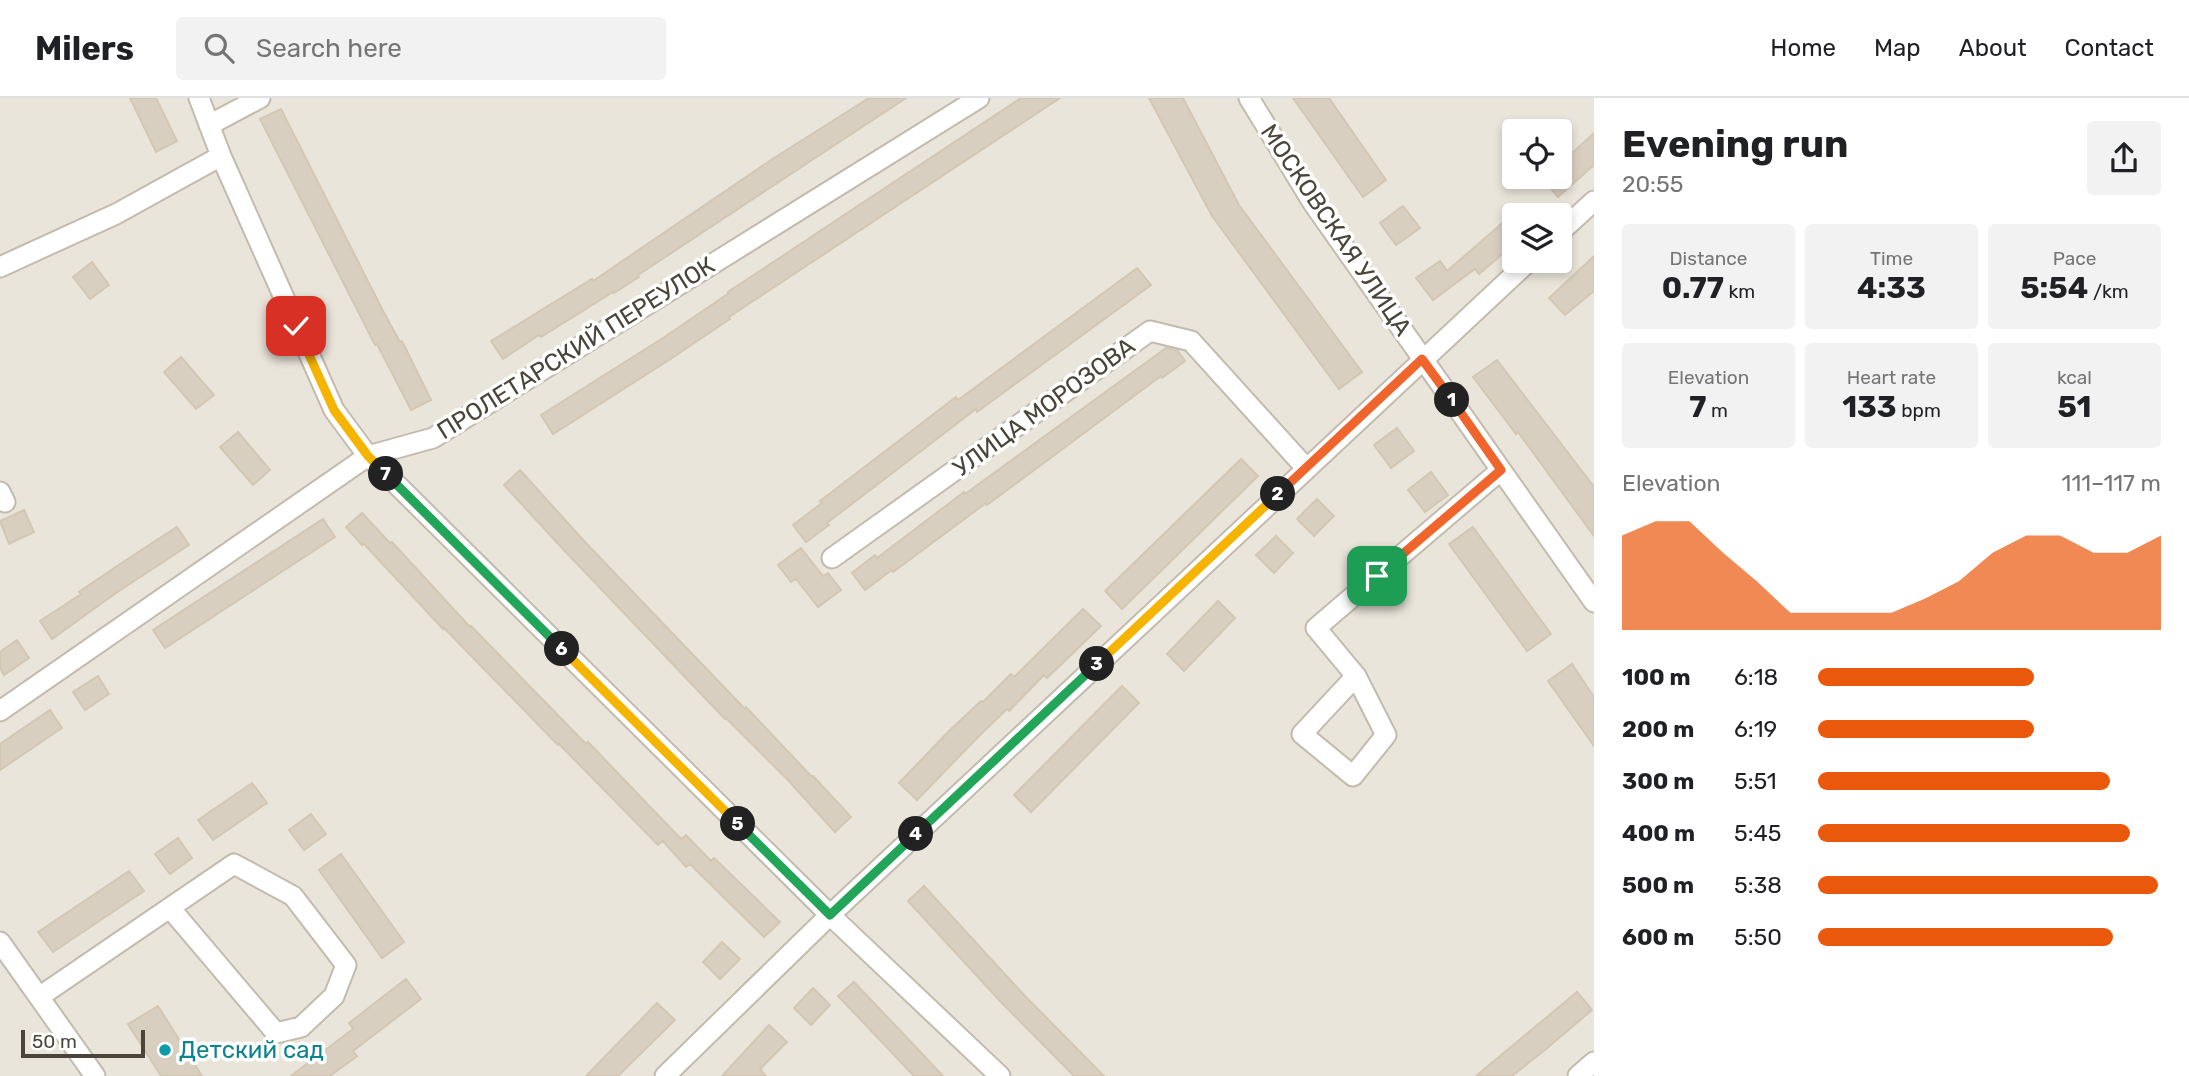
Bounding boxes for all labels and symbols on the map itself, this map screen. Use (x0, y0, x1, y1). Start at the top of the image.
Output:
street label: МОСКОВСКАЯ УЛИЦА (1255, 119, 1417, 341)
street label: ПРОЛЕТАРСКИЙ ПЕРЕУЛОК (432, 251, 720, 445)
pin (266, 296, 326, 356)
street label: УЛИЦА МОРОЗОВА (948, 332, 1140, 482)
pin: 1 (1434, 382, 1470, 418)
pin: 7 (368, 456, 404, 492)
pin: 2 (1260, 476, 1296, 512)
pin (1347, 546, 1407, 606)
pin: 6 (544, 632, 580, 666)
pin: 3 (1080, 646, 1114, 682)
pin: 5 (720, 806, 756, 842)
pin: 4 (898, 816, 934, 852)
scale bar (21, 1027, 145, 1059)
place label: Детский сад (179, 1036, 324, 1064)
marker: Детский сад (157, 1042, 173, 1058)

